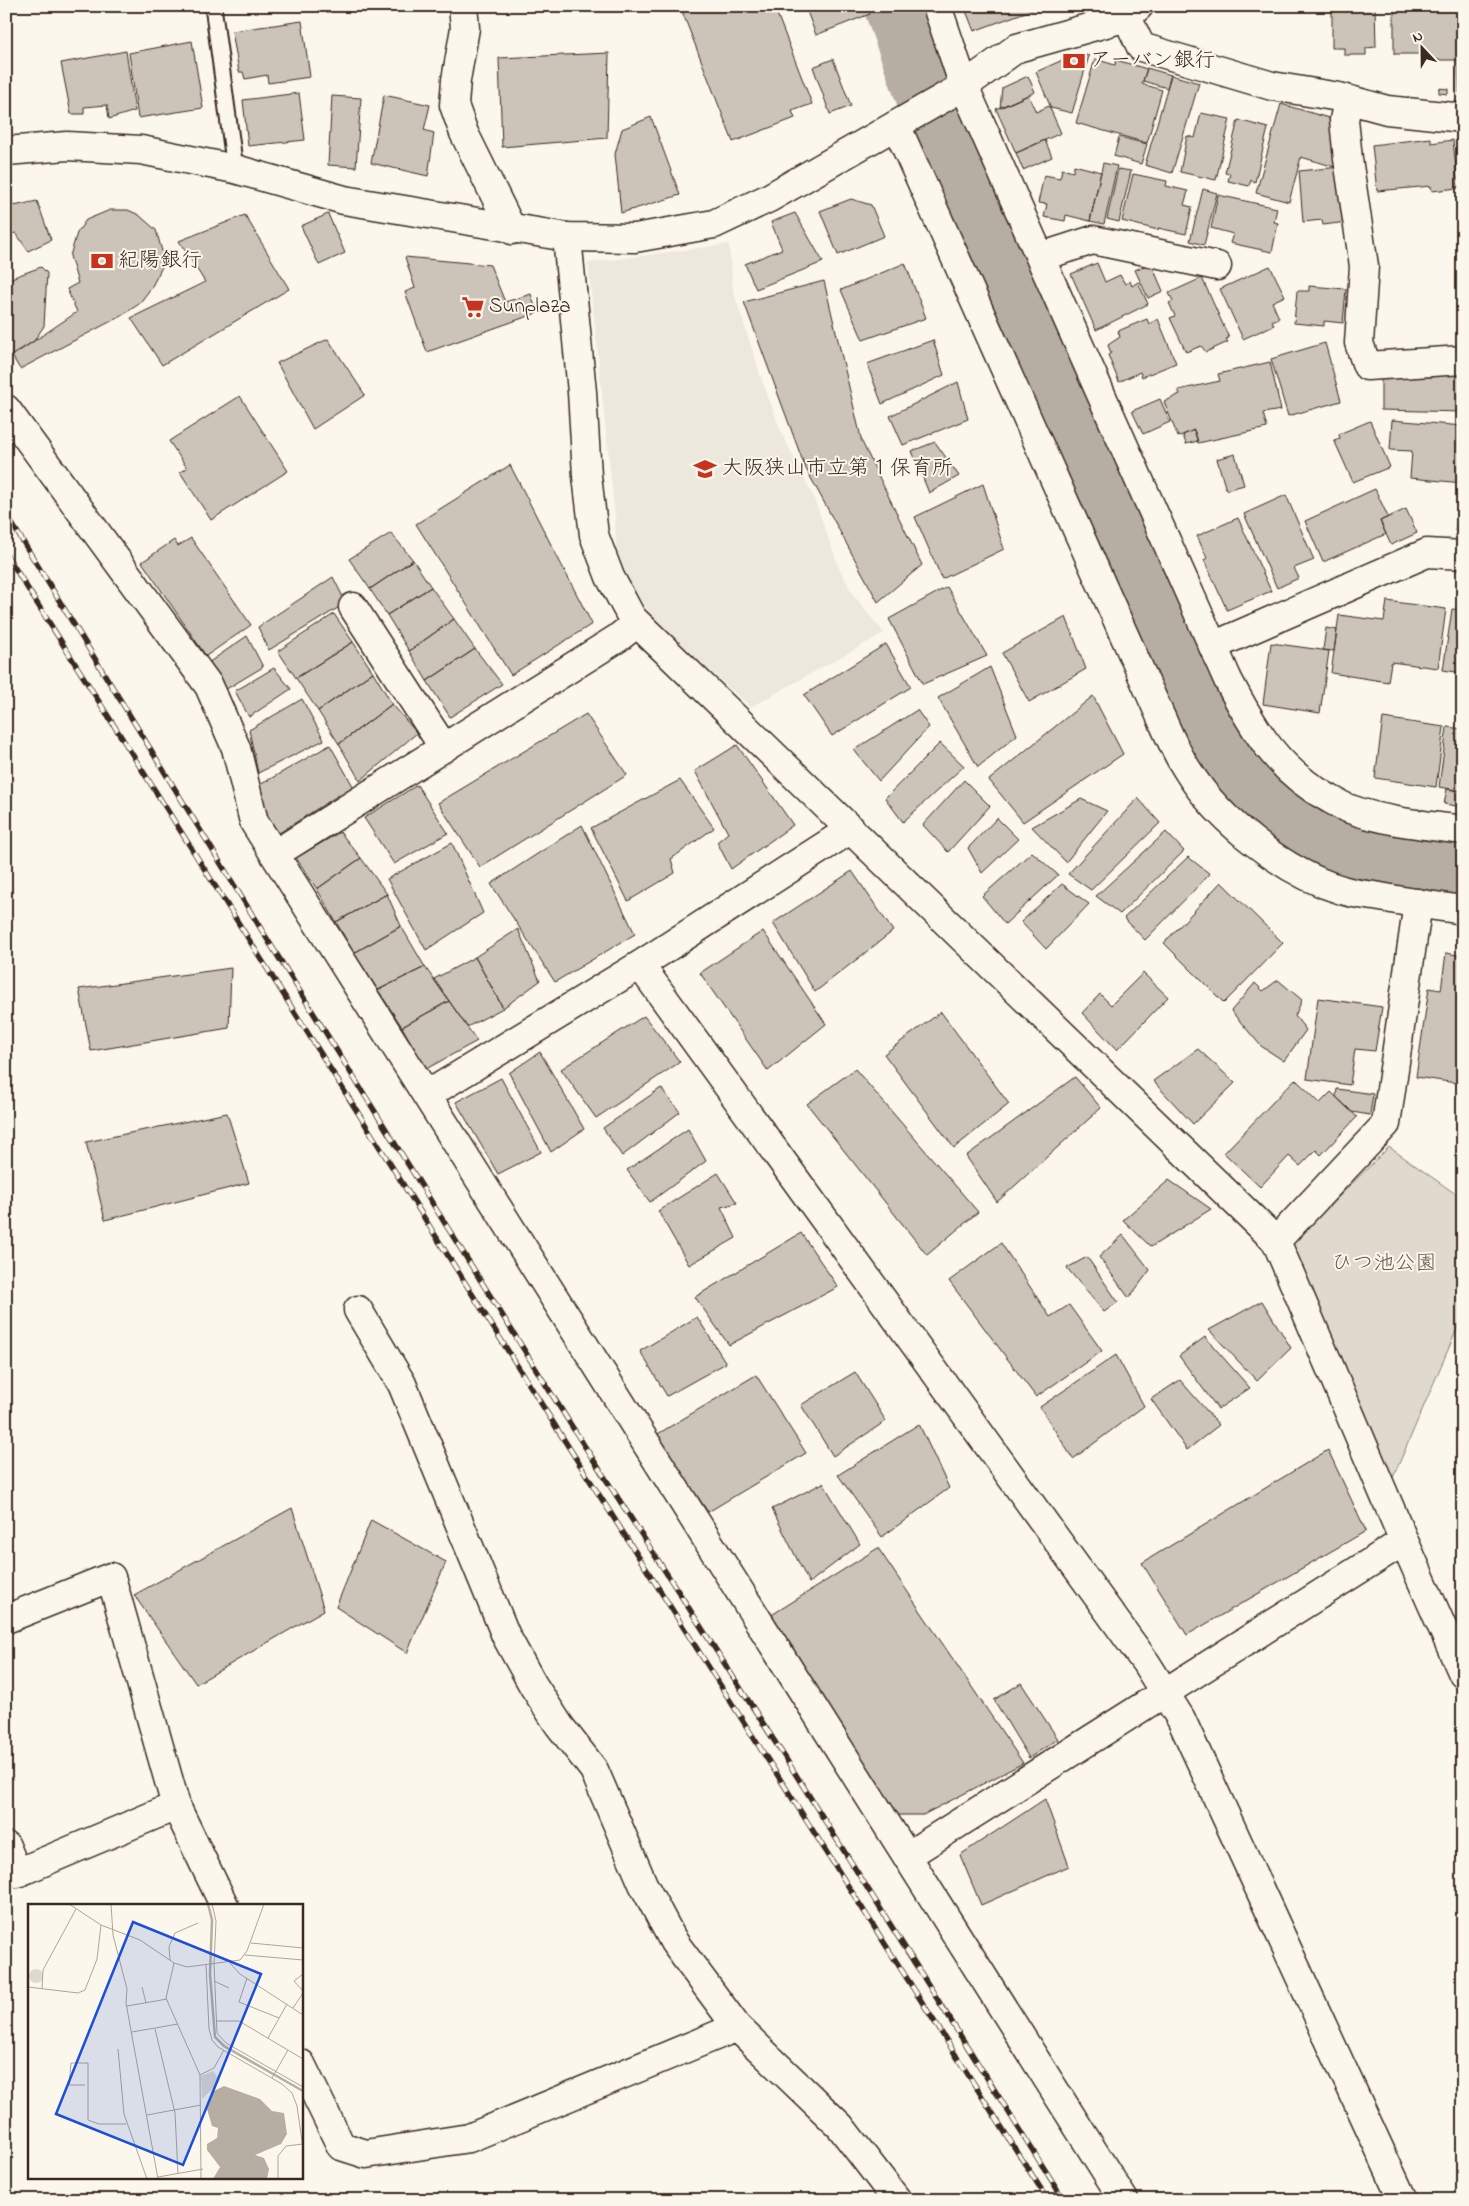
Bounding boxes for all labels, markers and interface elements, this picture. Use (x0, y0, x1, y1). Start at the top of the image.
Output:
north arrow (1396, 22, 1446, 72)
text: N (1409, 26, 1426, 49)
place label: アーバン銀行 (1090, 46, 1215, 76)
bank icon: アーバン銀行 (1061, 48, 1087, 74)
place label: 紀陽銀行 (118, 246, 202, 276)
bank icon: 紀陽銀行 (89, 248, 115, 274)
place label: Sunplaza (489, 292, 571, 322)
supermarket icon: Sunplaza (460, 294, 486, 320)
place label: 大阪狭山市立第１保育所 (722, 454, 953, 484)
school or university icon: 大阪狭山市立第１保育所 (692, 456, 718, 482)
park label: ひつ池公園 (1332, 1249, 1437, 1279)
inset map (28, 1904, 302, 2178)

